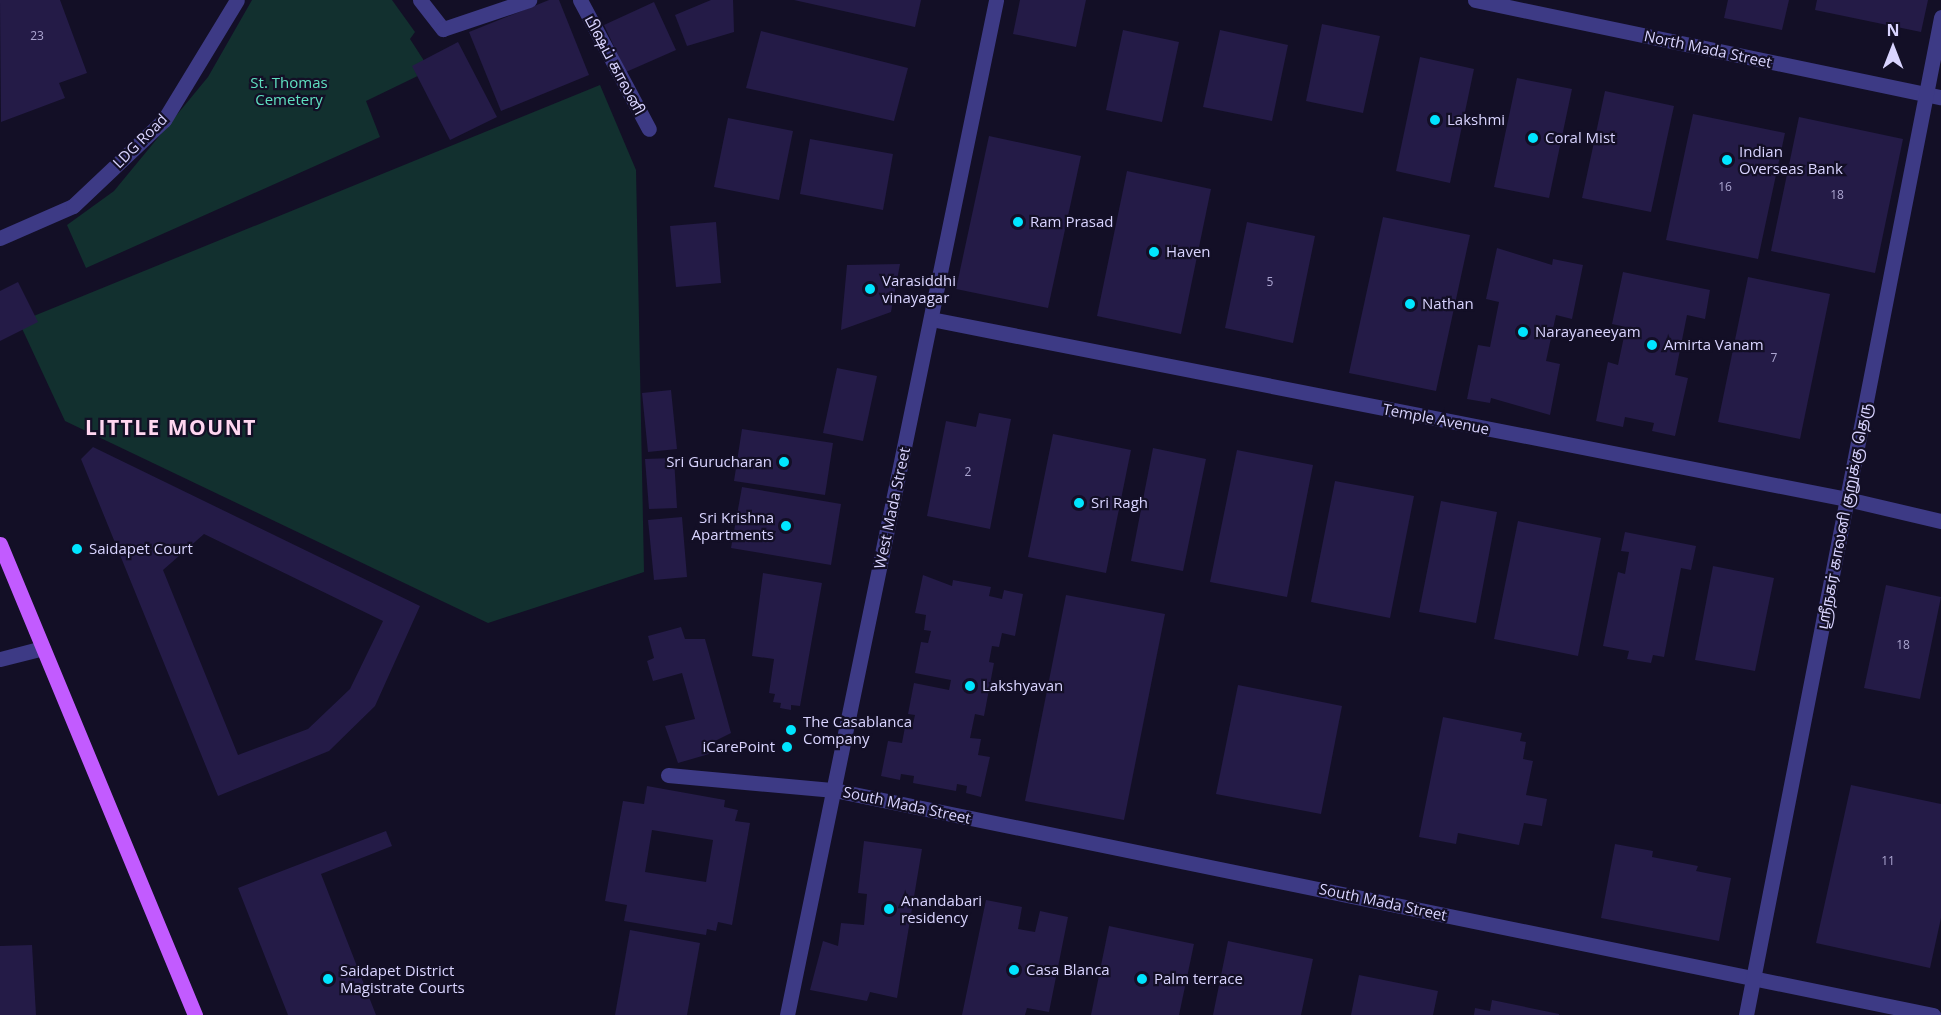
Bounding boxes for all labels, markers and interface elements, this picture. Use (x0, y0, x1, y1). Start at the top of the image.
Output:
street label: பிஷப் காலனி (581, 12, 649, 118)
north arrow (1863, 18, 1923, 78)
text: N (1886, 19, 1900, 41)
street label: North Mada Street (1643, 27, 1773, 71)
house number: 23 (30, 29, 44, 43)
park label: St. Thomas Cemetery (250, 73, 328, 108)
street label: LDG Road (109, 110, 171, 172)
place label: Lakshmi (1447, 111, 1505, 129)
marker: Lakshmi (1428, 113, 1442, 127)
place label: Coral Mist (1545, 129, 1615, 147)
marker: Coral Mist (1526, 131, 1540, 145)
place label: Indian Overseas Bank (1739, 142, 1843, 177)
marker: Indian Overseas Bank (1720, 153, 1734, 167)
house number: 16 (1718, 180, 1732, 194)
house number: 18 (1830, 188, 1844, 202)
place label: Ram Prasad (1030, 213, 1114, 231)
marker: Ram Prasad (1011, 215, 1025, 229)
place label: Haven (1166, 243, 1211, 261)
marker: Haven (1147, 245, 1161, 259)
place label: Varasiddhi vinayagar (882, 271, 956, 306)
house number: 5 (1267, 275, 1273, 289)
marker: Varasiddhi vinayagar (863, 282, 877, 296)
place label: Nathan (1422, 295, 1474, 313)
marker: Nathan (1403, 297, 1417, 311)
place label: Narayaneeyam (1535, 323, 1641, 341)
marker: Narayaneeyam (1516, 325, 1530, 339)
place label: Amirta Vanam (1664, 336, 1764, 354)
marker: Amirta Vanam (1645, 338, 1659, 352)
house number: 7 (1771, 351, 1777, 365)
street label: Temple Avenue (1381, 400, 1491, 438)
street label: ஸ்ரீநகர் காலனி குறுக்கு தெரு (1813, 401, 1875, 631)
district label: LITTLE MOUNT (85, 414, 257, 440)
street label: West Mada Street (870, 446, 914, 570)
place label: Sri Gurucharan (666, 453, 772, 471)
marker: Sri Gurucharan (777, 455, 791, 469)
house number: 2 (965, 465, 971, 479)
place label: Sri Ragh (1091, 494, 1148, 512)
marker: Sri Ragh (1072, 496, 1086, 510)
place label: Sri Krishna Apartments (692, 508, 774, 543)
marker: Sri Krishna Apartments (779, 519, 793, 533)
place label: Saidapet Court (89, 540, 193, 558)
marker: Saidapet Court (70, 542, 84, 556)
house number: 18 (1896, 638, 1910, 652)
place label: Lakshyavan (982, 677, 1063, 695)
marker: Lakshyavan (963, 679, 977, 693)
place label: The Casablanca Company (803, 712, 912, 747)
marker: The Casablanca Company (784, 723, 798, 737)
place label: iCarePoint (702, 738, 775, 756)
marker: iCarePoint (780, 740, 794, 754)
street label: South Mada Street (842, 783, 972, 827)
house number: 11 (1881, 854, 1895, 868)
street label: South Mada Street (1318, 880, 1448, 924)
place label: Anandabari residency (901, 891, 982, 926)
marker: Anandabari residency (882, 902, 896, 916)
place label: Saidapet District Magistrate Courts (340, 961, 465, 996)
place label: Casa Blanca (1026, 961, 1110, 979)
marker: Casa Blanca (1007, 963, 1021, 977)
place label: Palm terrace (1154, 970, 1243, 988)
marker: Saidapet District Magistrate Courts (321, 972, 335, 986)
marker: Palm terrace (1135, 972, 1149, 986)

